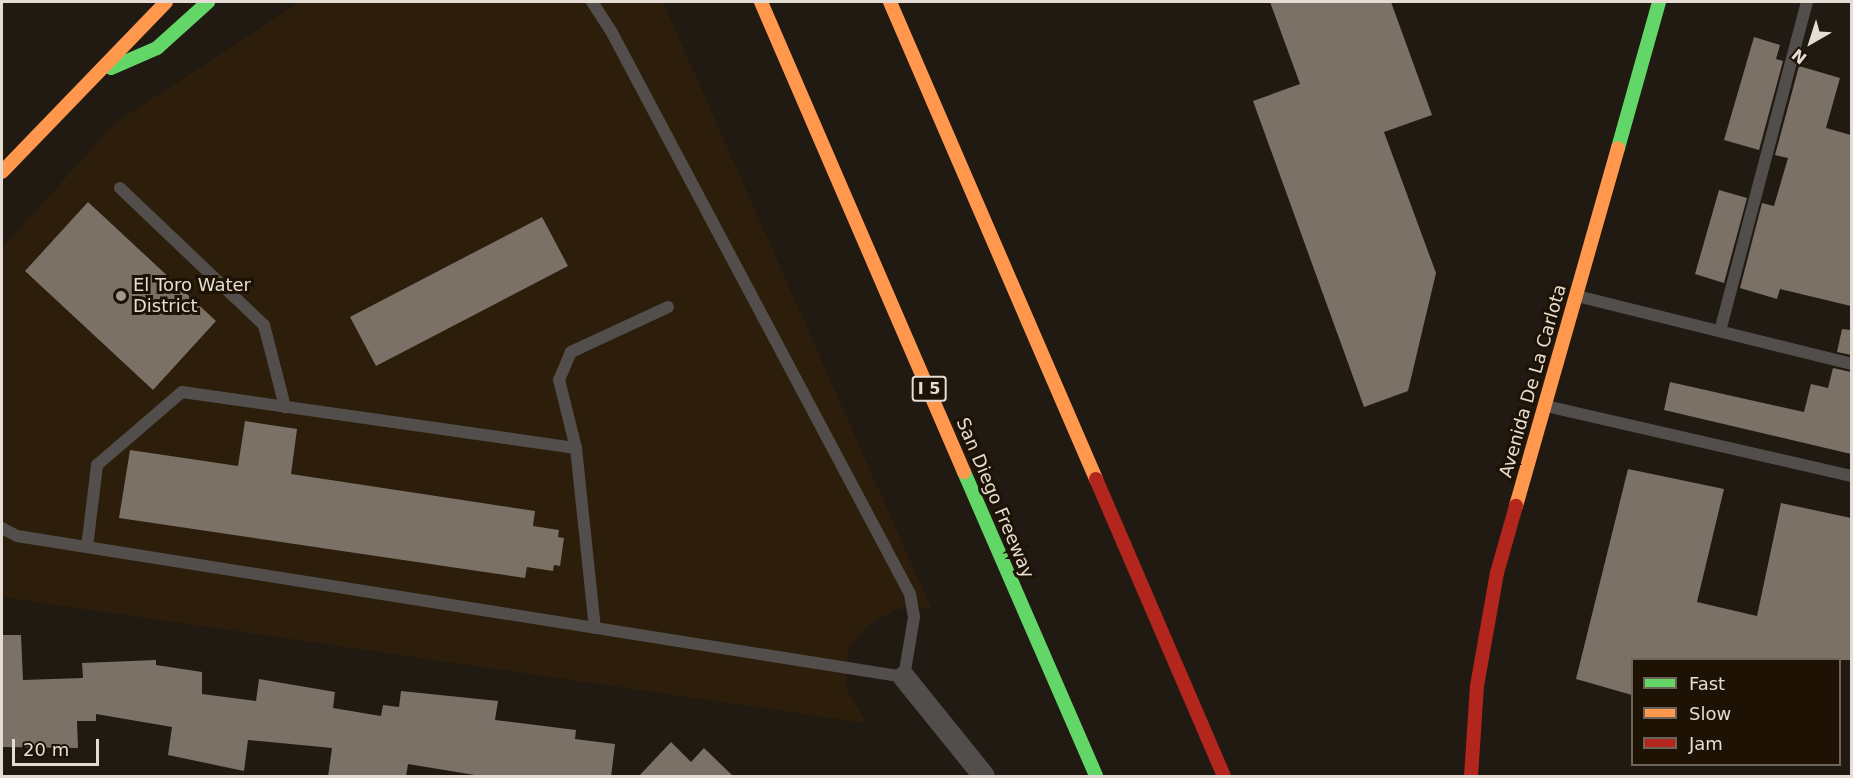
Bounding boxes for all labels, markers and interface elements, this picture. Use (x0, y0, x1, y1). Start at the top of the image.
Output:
north arrow (1781, 12, 1841, 72)
text: N (1788, 45, 1811, 68)
place label: El Toro Water District (133, 275, 251, 318)
street label: Avenida De La Carlota (1495, 282, 1571, 480)
marker: El Toro Water District (114, 289, 128, 303)
road number: I 5 (911, 376, 947, 402)
street label: San Diego Freeway (951, 414, 1039, 582)
legend (1631, 658, 1841, 766)
text: Fast (1689, 673, 1725, 694)
text: Slow (1689, 703, 1731, 724)
scale bar (15, 727, 102, 765)
text: Jam (1689, 733, 1723, 754)
text: 20 m (23, 739, 69, 760)

